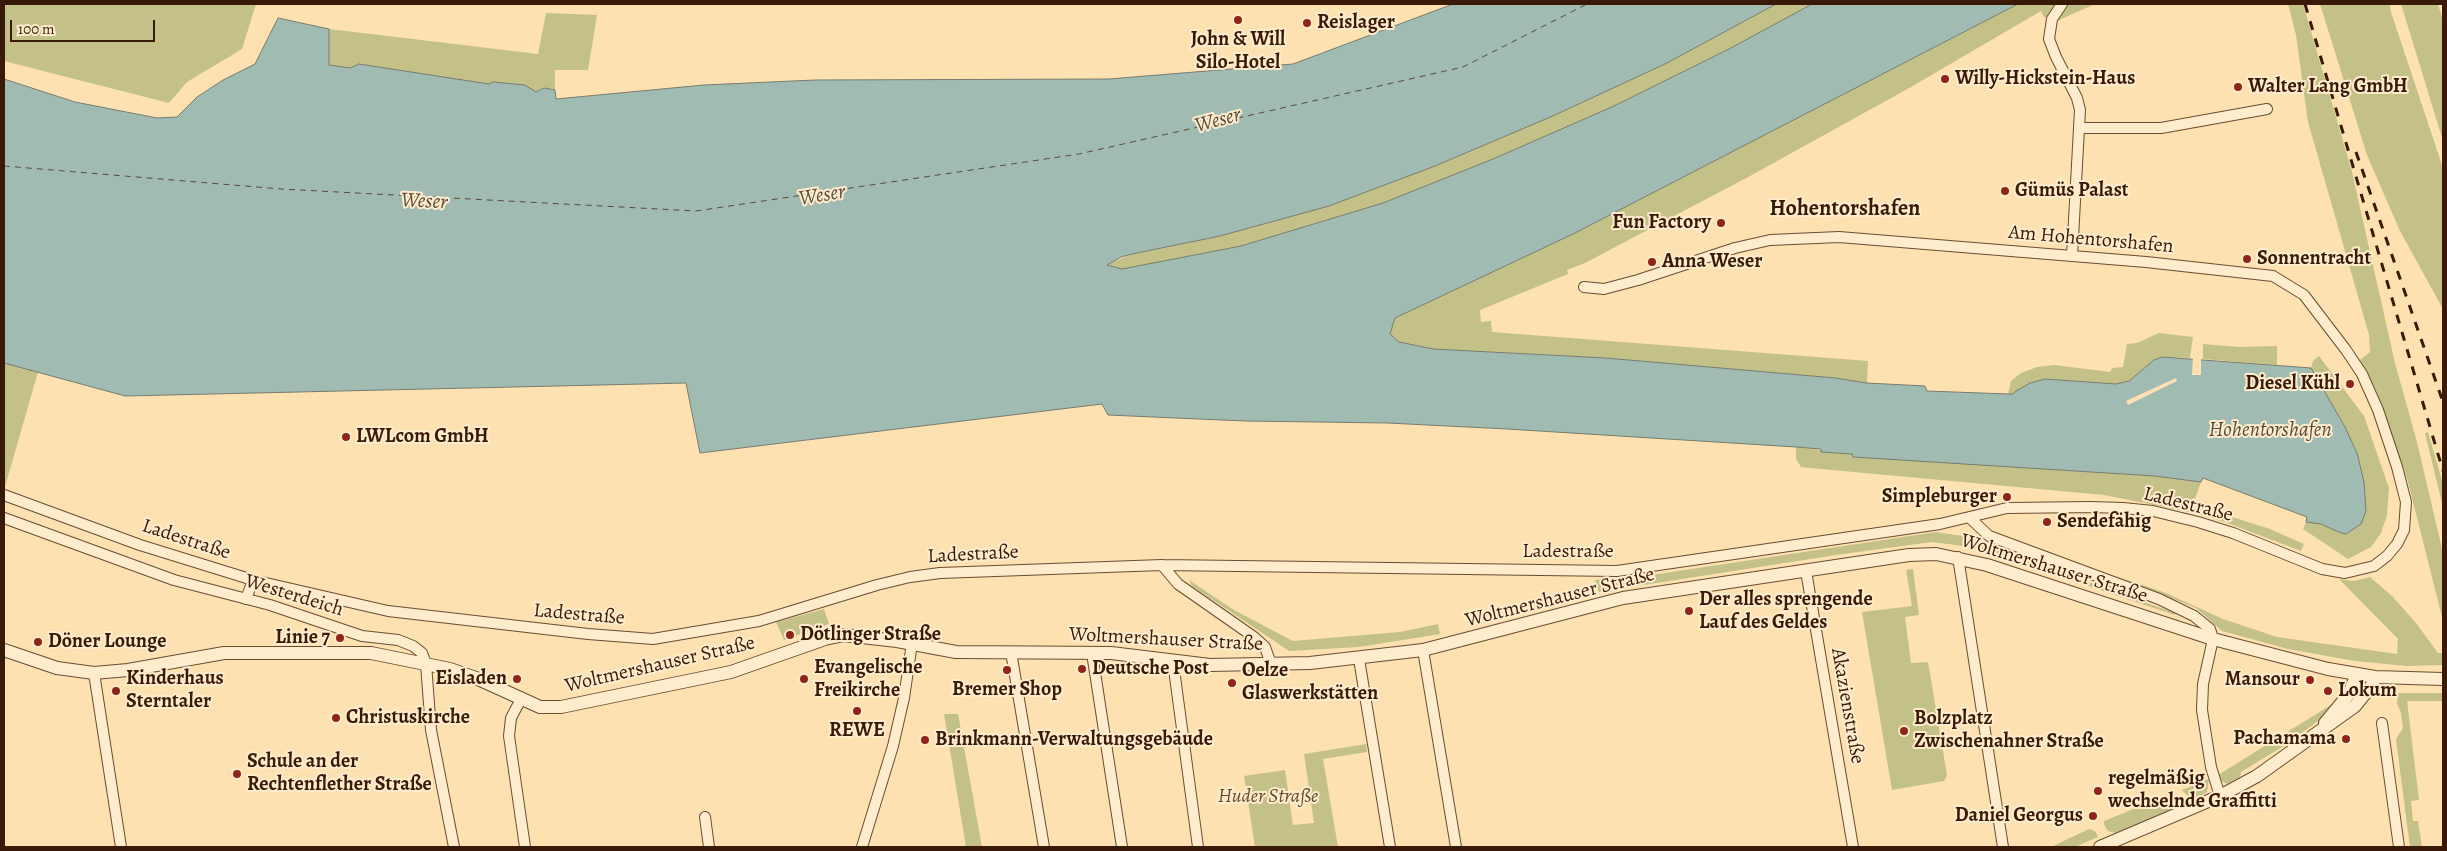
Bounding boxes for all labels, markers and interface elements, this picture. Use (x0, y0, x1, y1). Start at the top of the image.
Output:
scale bar (12, 10, 158, 42)
place label: Reislager (1317, 11, 1395, 35)
marker: John & Will Silo-Hotel (1232, 14, 1244, 26)
marker: Reislager (1301, 17, 1313, 29)
text: 100 m (18, 19, 55, 39)
place label: John & Will Silo-Hotel (1191, 28, 1285, 75)
place label: Willy-Hickstein-Haus (1955, 67, 2135, 91)
marker: Willy-Hickstein-Haus (1939, 73, 1951, 85)
place label: Walter Lang GmbH (2248, 75, 2408, 99)
marker: Walter Lang GmbH (2232, 81, 2244, 93)
water label: Weser (1192, 103, 1244, 139)
place label: Gümüs Palast (2015, 179, 2129, 203)
water label: Weser (797, 180, 847, 212)
marker: Gümüs Palast (1999, 185, 2011, 197)
water label: Weser (400, 188, 448, 216)
district label: Hohentorshafen (1770, 197, 1920, 223)
place label: Fun Factory (1612, 211, 1711, 235)
marker: Fun Factory (1715, 217, 1727, 229)
street label: Am Hohentorshafen (2007, 221, 2175, 259)
place label: Sonnentracht (2257, 247, 2371, 271)
place label: Anna Weser (1662, 250, 1762, 274)
marker: Sonnentracht (2241, 253, 2253, 265)
marker: Anna Weser (1646, 256, 1658, 268)
place label: Diesel Kühl (2245, 372, 2340, 396)
marker: Diesel Kühl (2344, 378, 2356, 390)
water label: Hohentorshafen (2208, 418, 2332, 444)
place label: LWLcom GmbH (356, 425, 489, 449)
marker: LWLcom GmbH (340, 431, 352, 443)
street label: Ladestraße (2141, 482, 2235, 528)
place label: Simpleburger (1882, 485, 1997, 509)
marker: Simpleburger (2001, 491, 2013, 503)
place label: Sendefähig (2057, 510, 2151, 534)
street label: Ladestraße (139, 514, 233, 566)
marker: Sendefähig (2041, 516, 2053, 528)
street label: Woltmershauser Straße (1958, 529, 2150, 609)
street label: Ladestraße (1522, 540, 1614, 564)
street label: Ladestraße (927, 541, 1019, 569)
street label: Woltmershauser Straße (1463, 563, 1657, 633)
street label: Westerdeich (242, 570, 346, 622)
place label: Der alles sprengende Lauf des Geldes (1699, 588, 1873, 635)
street label: Ladestraße (532, 599, 626, 631)
marker: Der alles sprengende Lauf des Geldes (1683, 605, 1695, 617)
place label: Dötlinger Straße (800, 623, 941, 647)
street label: Woltmershauser Straße (1068, 623, 1264, 657)
place label: Linie 7 (275, 626, 330, 650)
marker: Dötlinger Straße (784, 629, 796, 641)
place label: Döner Lounge (48, 630, 166, 654)
street label: Woltmershauser Straße (563, 631, 757, 699)
marker: Linie 7 (334, 632, 346, 644)
marker: Döner Lounge (32, 636, 44, 648)
street label: Akazienstraße (1825, 646, 1869, 766)
place label: Evangelische Freikirche (814, 656, 923, 703)
place label: Deutsche Post (1092, 657, 1209, 681)
place label: Oelze Glaswerkstätten (1242, 659, 1378, 706)
marker: Deutsche Post (1076, 663, 1088, 675)
marker: Bremer Shop (1001, 664, 1013, 676)
place label: Kinderhaus Sterntaler (126, 667, 224, 714)
place label: Eisladen (435, 667, 507, 691)
place label: Mansour (2225, 668, 2300, 692)
marker: Eisladen (511, 673, 523, 685)
marker: Evangelische Freikirche (798, 673, 810, 685)
marker: Mansour (2304, 674, 2316, 686)
marker: Oelze Glaswerkstätten (1226, 677, 1238, 689)
place label: Bremer Shop (952, 678, 1062, 702)
place label: Lokum (2338, 679, 2397, 703)
marker: Kinderhaus Sterntaler (110, 685, 122, 697)
marker: Lokum (2322, 685, 2334, 697)
marker: REWE (851, 705, 863, 717)
place label: Christuskirche (346, 706, 470, 730)
place label: Bolzplatz Zwischenahner Straße (1914, 707, 2104, 754)
marker: Christuskirche (330, 712, 342, 724)
place label: REWE (829, 719, 885, 743)
marker: Bolzplatz Zwischenahner Straße (1898, 725, 1910, 737)
place label: Pachamama (2233, 727, 2336, 751)
place label: Brinkmann-Verwaltungsgebäude (935, 728, 1213, 752)
marker: Pachamama (2340, 733, 2352, 745)
marker: Brinkmann-Verwaltungsgebäude (919, 734, 931, 746)
place label: Schule an der Rechtenflether Straße (247, 750, 432, 797)
place label: regelmäßig wechselnde Graffitti (2108, 767, 2277, 814)
marker: Schule an der Rechtenflether Straße (231, 768, 243, 780)
park label: Huder Straße (1218, 785, 1318, 809)
marker: regelmäßig wechselnde Graffitti (2092, 785, 2104, 797)
place label: Daniel Georgus (1955, 804, 2083, 828)
marker: Daniel Georgus (2087, 810, 2099, 822)

